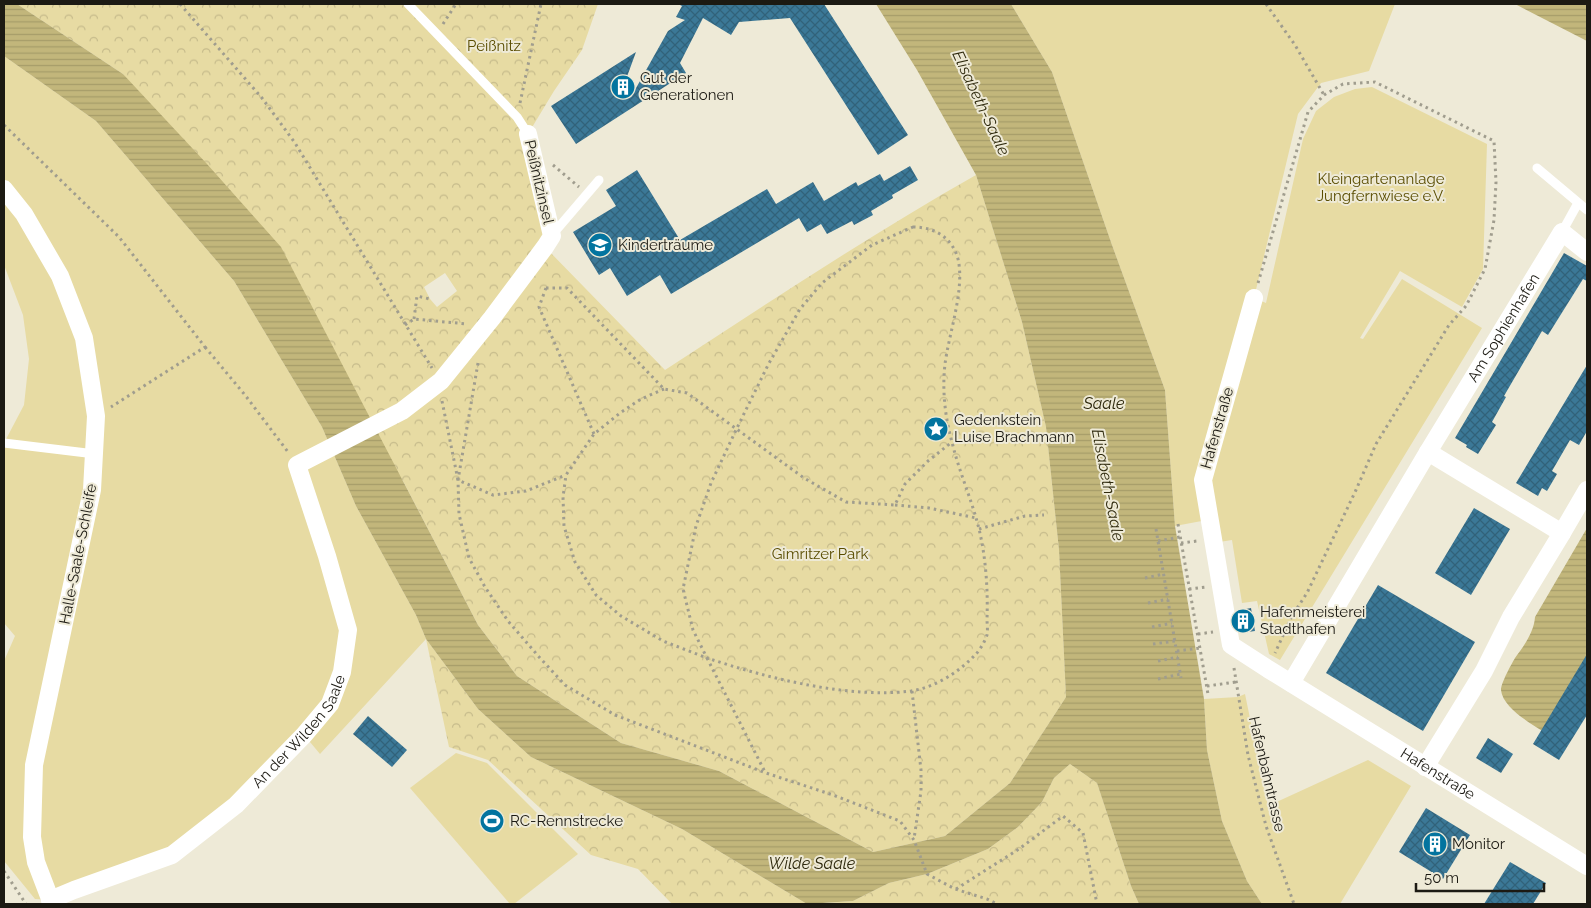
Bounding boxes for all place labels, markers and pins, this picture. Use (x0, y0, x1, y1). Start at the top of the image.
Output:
place label: Gut der Generationen (640, 69, 734, 104)
building icon: Gut der Generationen (610, 74, 636, 100)
school or university icon: Kinderträume (587, 232, 613, 258)
place label: Kinderträume (618, 236, 713, 254)
place label: Gedenkstein Luise Brachmann (954, 411, 1075, 446)
place icon: Gedenkstein Luise Brachmann (923, 416, 949, 442)
place label: Hafenmeisterei Stadthafen (1260, 603, 1365, 638)
building icon: Hafenmeisterei Stadthafen (1230, 608, 1256, 634)
sports icon: RC-Rennstrecke (479, 808, 505, 834)
place label: RC-Rennstrecke (510, 812, 623, 830)
building icon: Monitor (1422, 831, 1448, 857)
place label: Monitor (1452, 835, 1506, 853)

